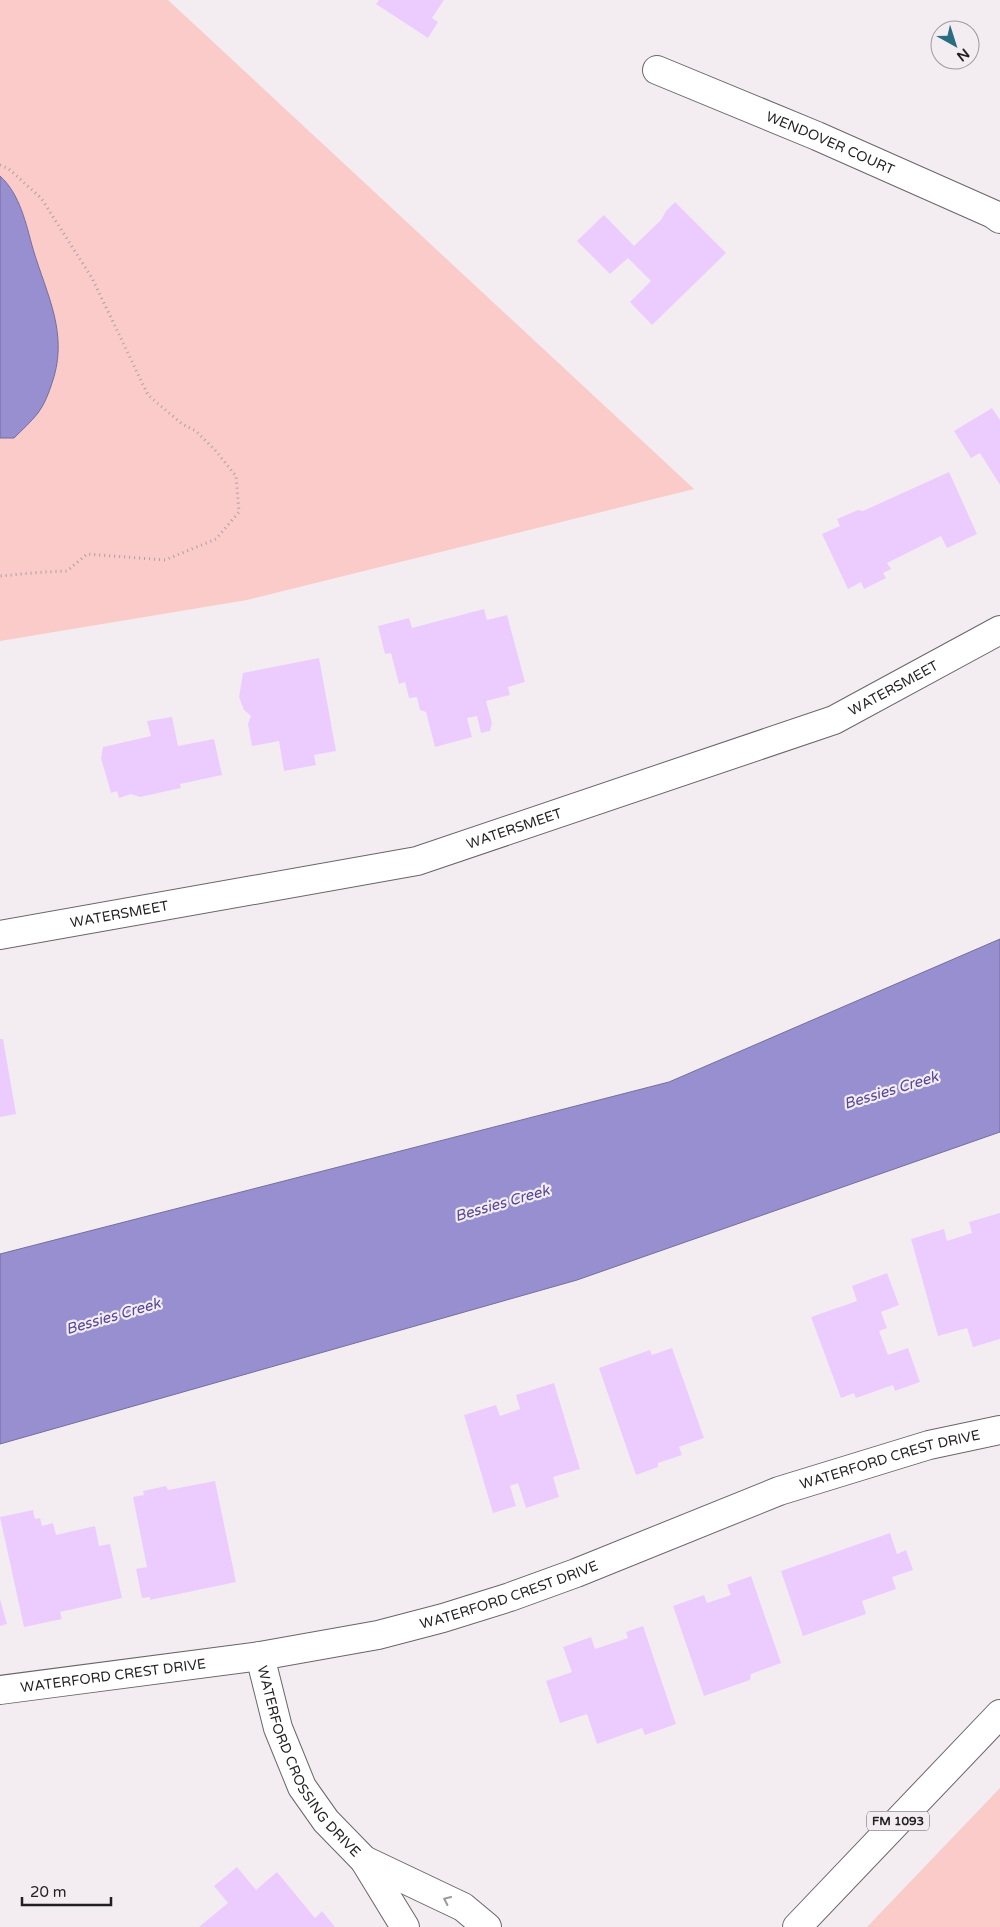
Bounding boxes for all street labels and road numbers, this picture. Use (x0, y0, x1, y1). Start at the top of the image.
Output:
street label: WENDOVER COURT (764, 107, 898, 178)
street label: WATERSMEET (845, 656, 941, 719)
street label: WATERSMEET (464, 804, 564, 852)
street label: WATERSMEET (69, 897, 170, 931)
street label: WATERFORD CREST DRIVE (797, 1426, 982, 1493)
street label: WATERFORD CREST DRIVE (418, 1557, 600, 1632)
street label: WATERFORD CREST DRIVE (19, 1655, 207, 1696)
street label: WATERFORD CROSSING DRIVE (254, 1664, 365, 1860)
road number: FM 1093 (867, 1812, 929, 1830)

